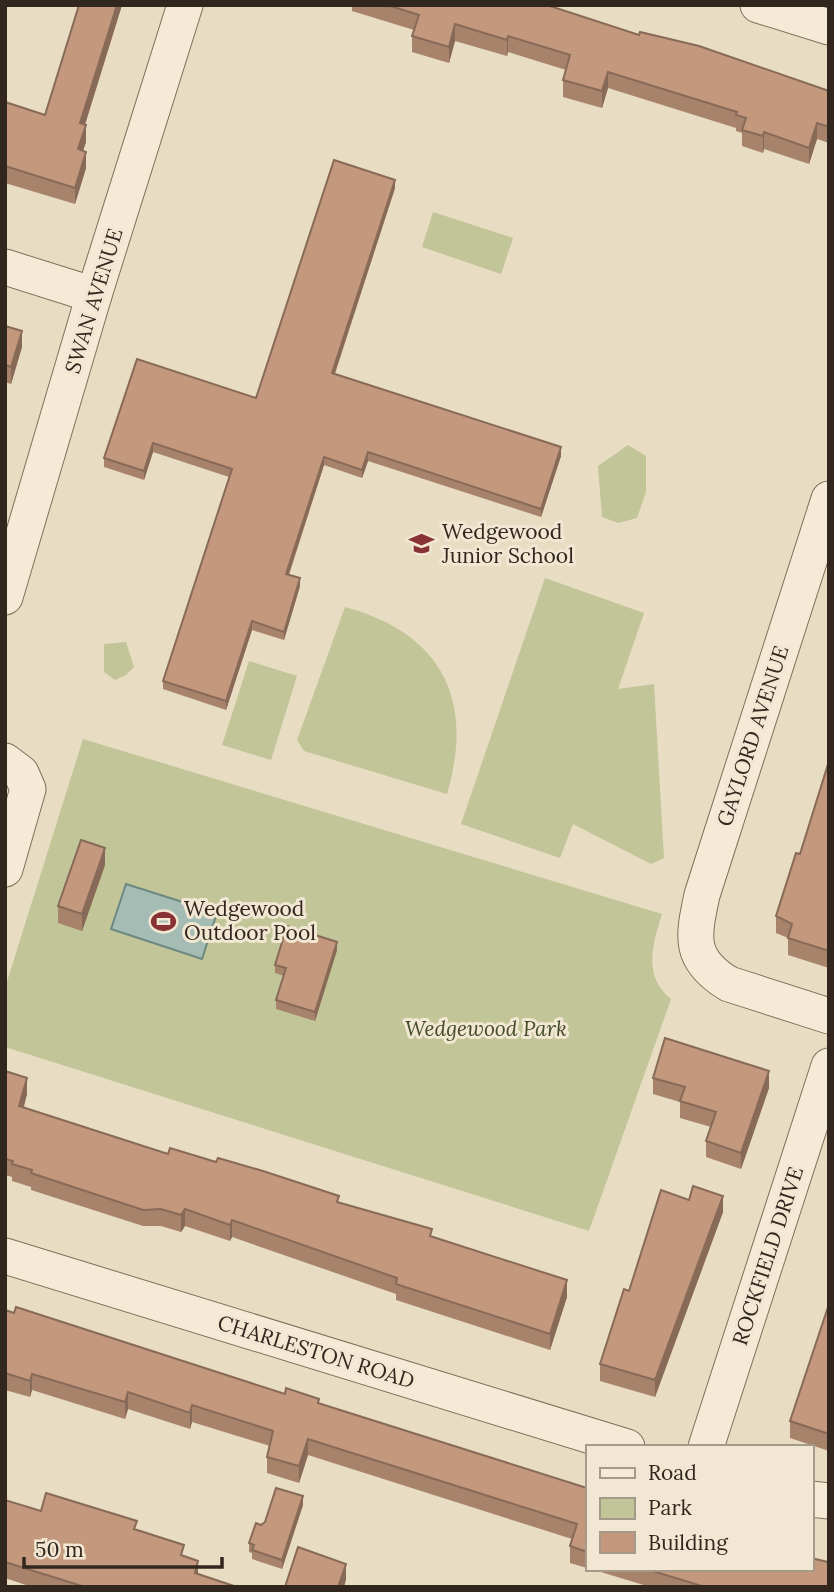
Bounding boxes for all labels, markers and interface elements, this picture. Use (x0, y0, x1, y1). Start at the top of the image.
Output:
street label: SWAN AVENUE (59, 225, 128, 377)
place label: Wedgewood Junior School (441, 518, 574, 569)
school or university icon: Wedgewood Junior School (408, 530, 436, 558)
street label: GAYLORD AVENUE (711, 642, 794, 830)
place label: Wedgewood Outdoor Pool (184, 895, 316, 946)
sports icon: Wedgewood Outdoor Pool (150, 907, 178, 935)
park label: Wedgewood Park (405, 1015, 567, 1042)
street label: ROCKFIELD DRIVE (726, 1163, 809, 1349)
street label: CHARLESTON ROAD (214, 1309, 418, 1394)
legend (586, 1445, 813, 1571)
text: Road (648, 1459, 697, 1486)
text: Park (648, 1494, 692, 1521)
scale bar (24, 1526, 222, 1570)
text: Building (648, 1529, 728, 1556)
text: 50 m (35, 1536, 84, 1563)

